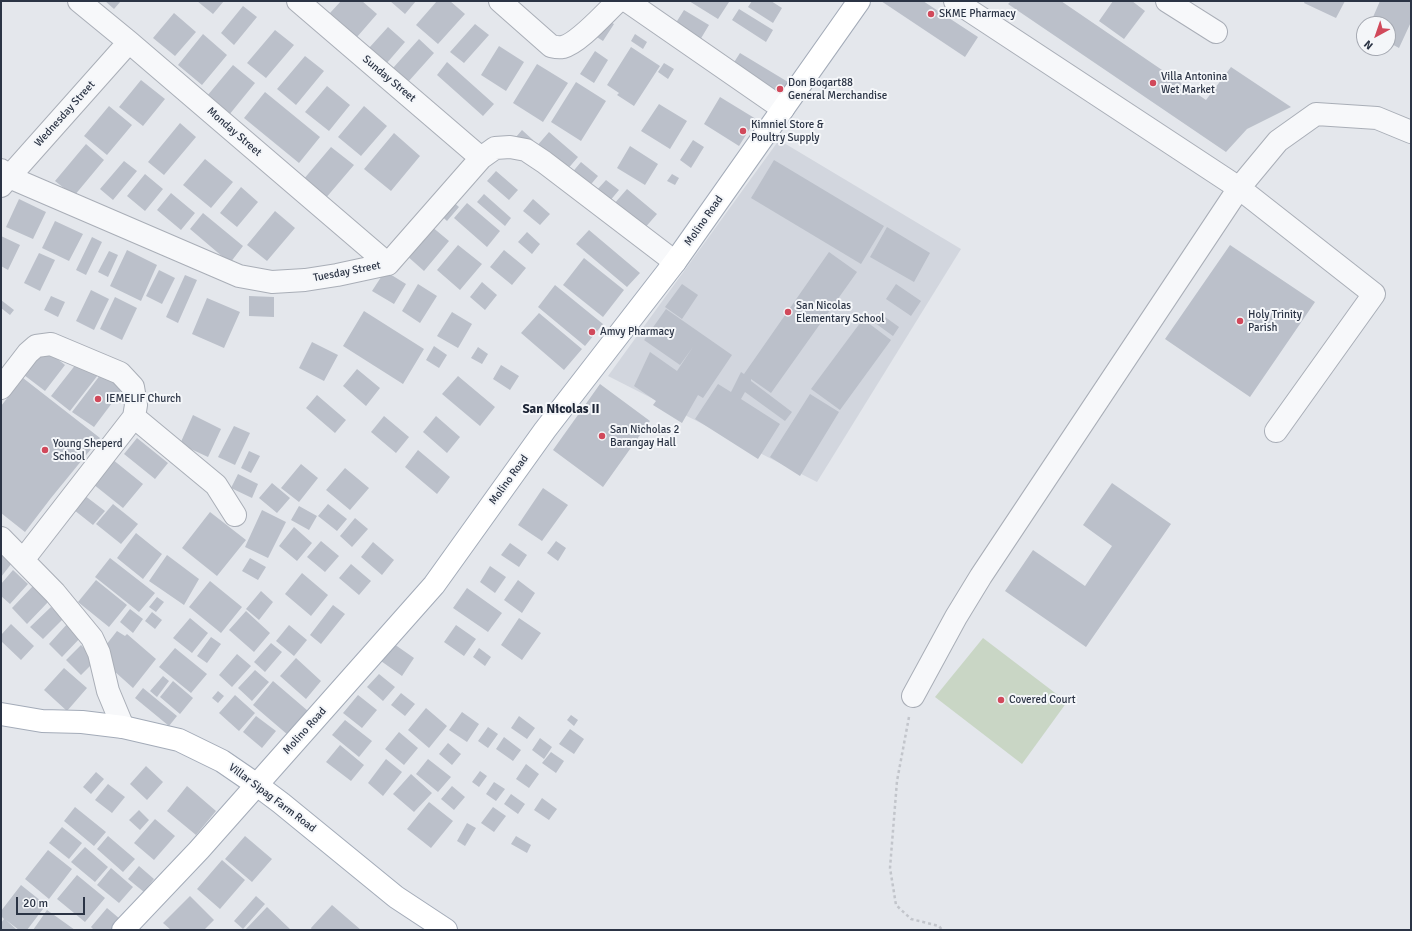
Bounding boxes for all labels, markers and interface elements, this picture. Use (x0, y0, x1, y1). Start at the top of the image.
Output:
place label: SKME Pharmacy (939, 7, 1016, 21)
marker: SKME Pharmacy (926, 9, 936, 19)
north arrow (1356, 16, 1396, 56)
text: N (1361, 37, 1376, 52)
street label: Sunday Street (360, 53, 418, 105)
place label: Villa Antonina Wet Market (1161, 70, 1227, 96)
place label: Don Bogart88 General Merchandise (788, 76, 887, 102)
street label: Wednesday Street (32, 78, 98, 150)
marker: Villa Antonina Wet Market (1148, 78, 1158, 88)
marker: Don Bogart88 General Merchandise (775, 84, 785, 94)
street label: Monday Street (204, 105, 264, 159)
place label: Kimniel Store & Poultry Supply (751, 118, 824, 144)
marker: Kimniel Store & Poultry Supply (738, 126, 748, 136)
street label: Molino Road (682, 193, 726, 249)
street label: Tuesday Street (312, 259, 382, 285)
place label: San Nicolas Elementary School (796, 299, 884, 325)
marker: San Nicolas Elementary School (783, 307, 793, 317)
place label: Holy Trinity Parish (1248, 308, 1302, 334)
marker: Holy Trinity Parish (1235, 316, 1245, 326)
place label: Amvy Pharmacy (600, 325, 674, 339)
marker: Amvy Pharmacy (587, 327, 597, 337)
place label: IEMELIF Church (106, 392, 181, 406)
marker: IEMELIF Church (93, 394, 103, 404)
district label: San Nicolas II (522, 402, 600, 418)
place label: San Nicholas 2 Barangay Hall (610, 423, 679, 449)
marker: San Nicholas 2 Barangay Hall (597, 431, 607, 441)
place label: Young Sheperd School (53, 437, 123, 463)
marker: Young Sheperd School (40, 445, 50, 455)
street label: Molino Road (486, 452, 532, 508)
place label: Covered Court (1009, 693, 1076, 707)
marker: Covered Court (996, 695, 1006, 705)
street label: Molino Road (281, 705, 329, 757)
street label: Villar Sipag Farm Road (226, 761, 318, 835)
scale bar (18, 889, 87, 915)
text: 20 m (23, 896, 48, 911)

